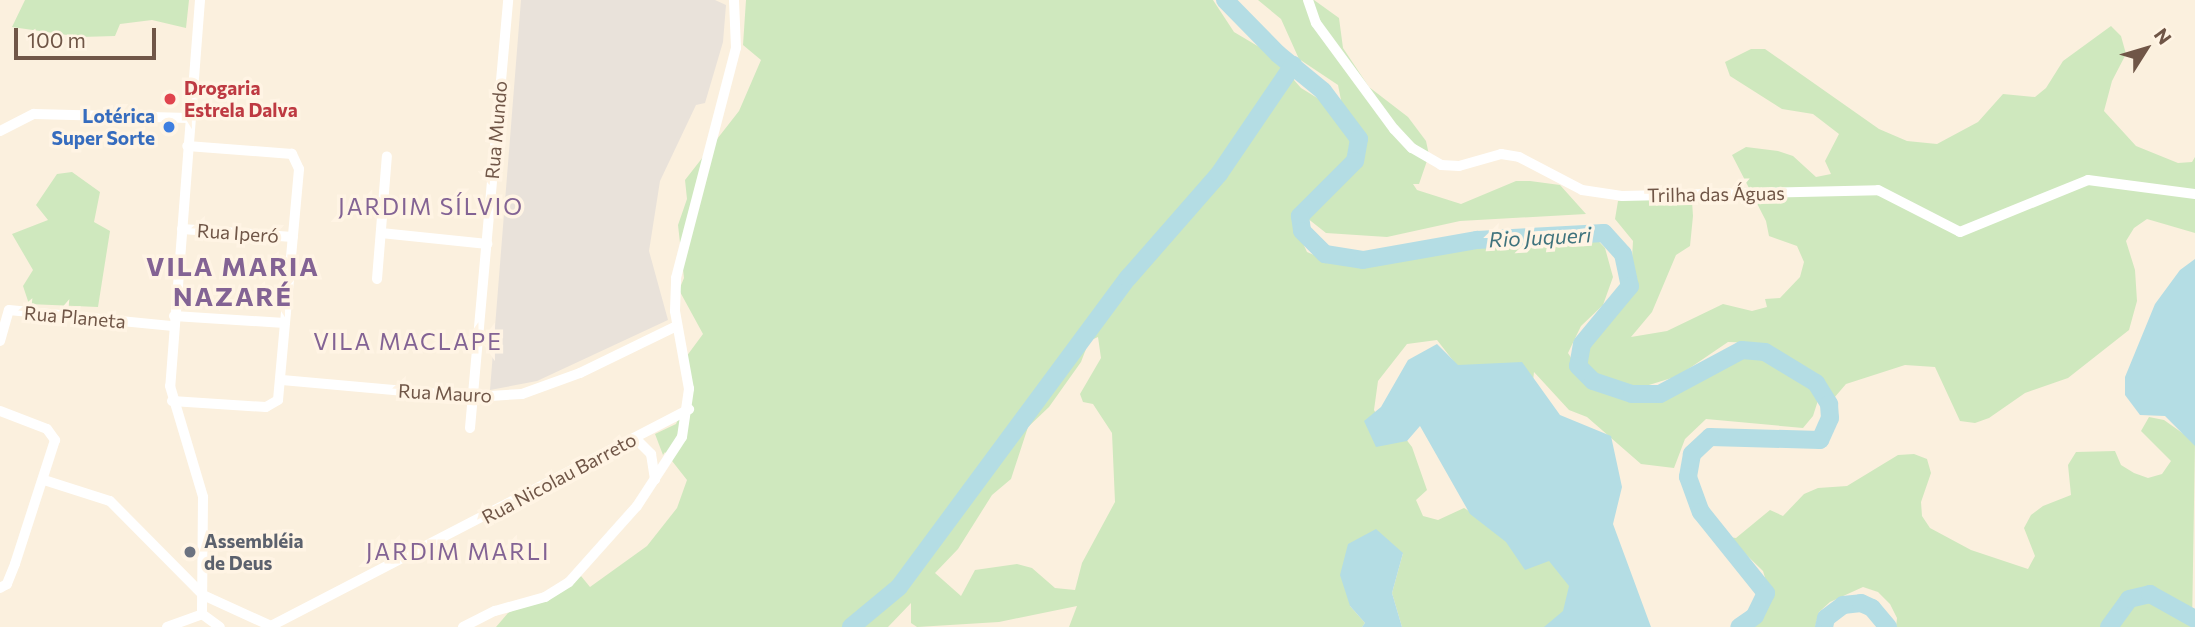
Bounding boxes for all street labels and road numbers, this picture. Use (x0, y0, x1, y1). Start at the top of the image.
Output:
street label: Rua Mundo (480, 80, 512, 180)
street label: Trilha das Águas (1647, 181, 1785, 207)
street label: Rua Iperó (196, 219, 280, 247)
street label: Rua Planeta (23, 301, 127, 333)
street label: Rua Mauro (397, 379, 493, 407)
street label: Rua Nicolau Barreto (478, 428, 640, 528)

